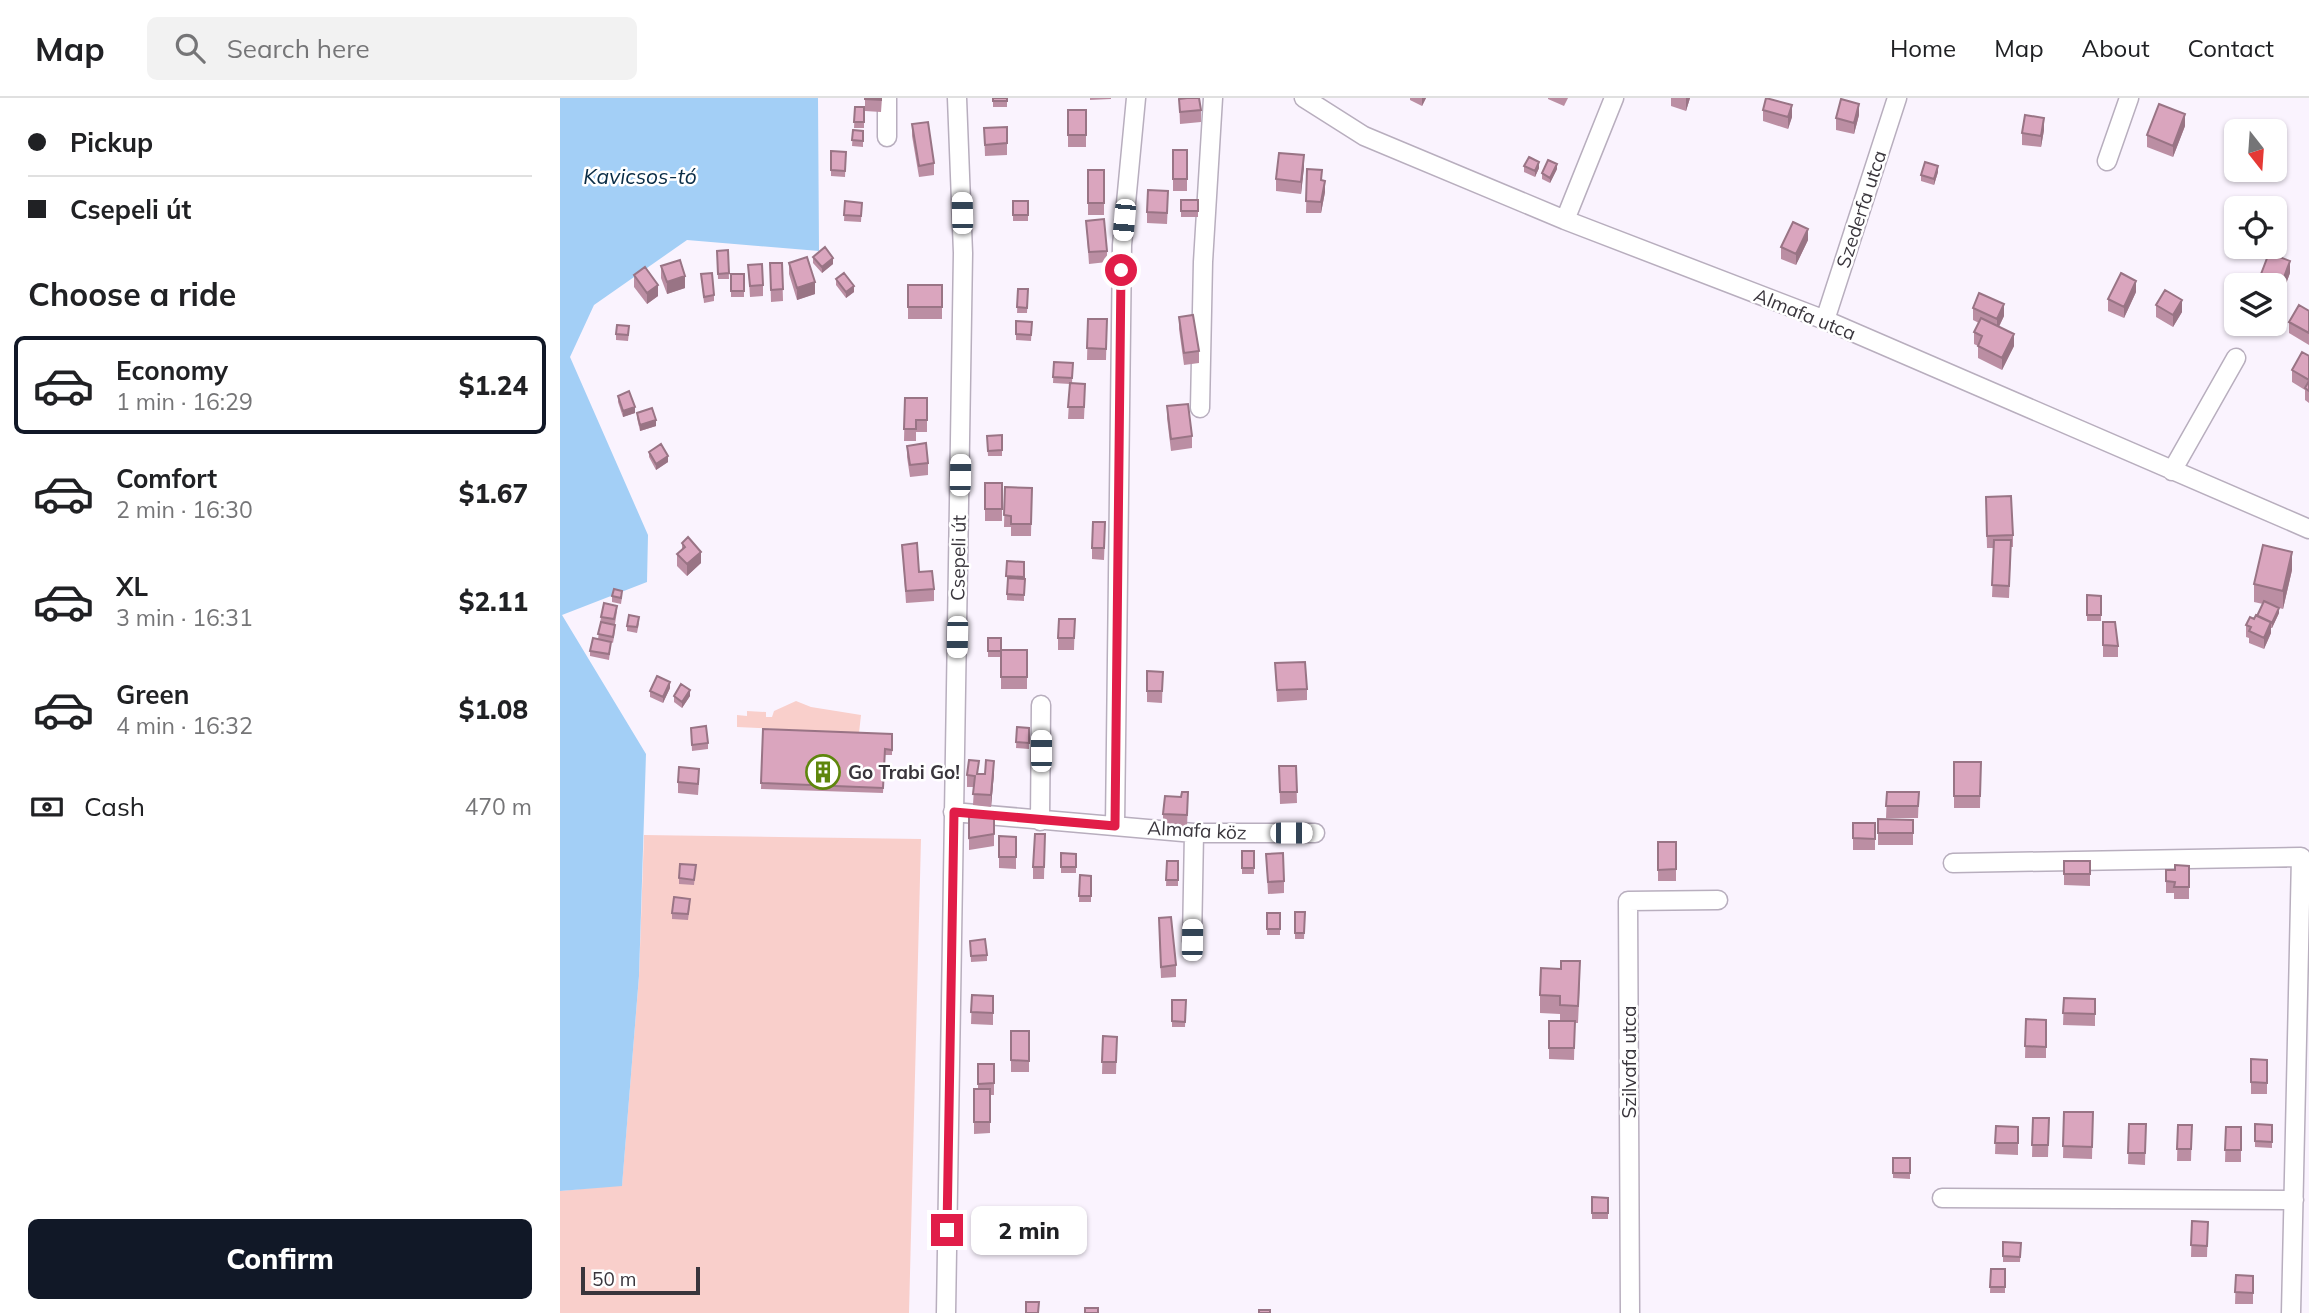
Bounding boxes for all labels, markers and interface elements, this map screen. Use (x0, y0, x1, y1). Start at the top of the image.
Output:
search box (147, 17, 637, 80)
text: Map (35, 28, 105, 69)
icon: search (171, 29, 209, 67)
text: Search here (227, 32, 370, 65)
text: Home (1890, 33, 1956, 63)
text: Map (1994, 33, 2044, 63)
text: About (2082, 33, 2150, 63)
text: Contact (2188, 33, 2274, 63)
north arrow (2224, 119, 2287, 182)
map controls (2224, 119, 2287, 336)
text: Pickup (70, 126, 153, 159)
street label: Szederfa utca (1831, 147, 1891, 271)
water label: Kavicsos-tó (583, 163, 697, 189)
car (952, 192, 973, 234)
text: Csepeli út (70, 193, 191, 226)
button: locate (2224, 196, 2287, 259)
car (1112, 198, 1137, 242)
route start (1105, 254, 1137, 286)
button: layers (2224, 273, 2287, 336)
text: Choose a ride (28, 274, 236, 314)
street label: Almafa utca (1751, 283, 1859, 345)
icon: car (32, 354, 95, 417)
text: Economy (116, 354, 228, 387)
text: $1.24 (459, 369, 528, 402)
text: 1 min · 16:29 (116, 387, 253, 416)
car (950, 454, 971, 496)
icon: car (32, 462, 95, 525)
text: Comfort (116, 462, 217, 495)
text: $1.67 (459, 477, 528, 510)
text: 2 min · 16:30 (116, 495, 253, 524)
street label: Csepeli út (945, 514, 971, 601)
icon: car (32, 570, 95, 633)
text: XL (116, 570, 148, 603)
text: $2.11 (459, 585, 528, 618)
text: 3 min · 16:31 (116, 603, 253, 632)
car (947, 616, 968, 658)
icon: car (32, 678, 95, 741)
text: Green (116, 678, 189, 711)
text: $1.08 (459, 693, 528, 726)
text: 4 min · 16:32 (116, 711, 253, 740)
car (1031, 730, 1052, 772)
building icon: Go Trabi Go! (804, 753, 842, 791)
place label: Go Trabi Go! (848, 760, 960, 784)
icon: cash (28, 788, 66, 826)
text: Cash (84, 790, 145, 823)
text: 470 m (464, 792, 532, 821)
street label: Almafa köz (1147, 815, 1247, 845)
car (1271, 823, 1313, 844)
car (1182, 919, 1203, 961)
street label: Szilvafa utca (1617, 1006, 1641, 1118)
callout: 2 min (972, 1206, 1087, 1254)
route end (931, 1214, 963, 1246)
text: 2 min (998, 1216, 1060, 1245)
button: Confirm (28, 1219, 532, 1299)
scale bar (581, 1264, 700, 1296)
text: 50 m (592, 1267, 636, 1291)

